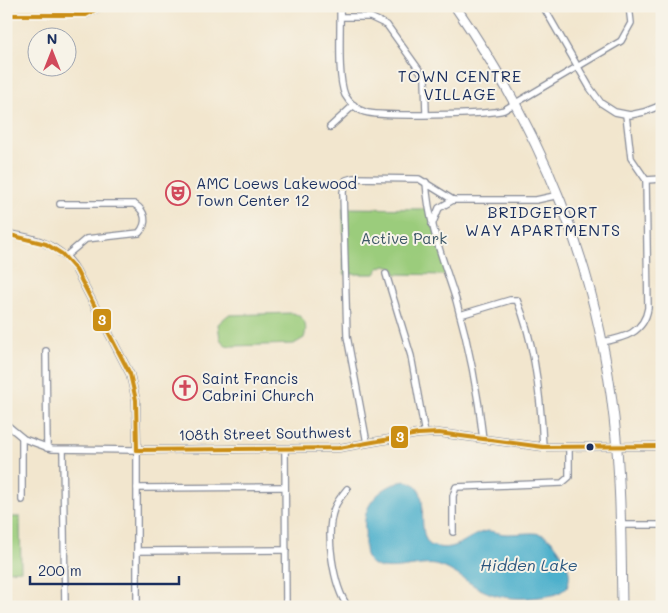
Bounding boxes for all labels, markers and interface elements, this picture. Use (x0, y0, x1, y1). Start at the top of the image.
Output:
north arrow (28, 28, 78, 78)
text: N (47, 29, 57, 48)
district label: TOWN CENTRE VILLAGE (398, 65, 522, 104)
place label: AMC Loews Lakewood Town Center 12 (196, 173, 357, 210)
theatre icon: AMC Loews Lakewood Town Center 12 (165, 180, 191, 206)
district label: BRIDGEPORT WAY APARTMENTS (465, 201, 621, 240)
park label: Active Park (361, 228, 447, 248)
line badge: 3 (92, 308, 112, 332)
text: 3 (98, 310, 106, 329)
place label: Saint Francis Cabrini Church (202, 368, 314, 405)
church icon: Saint Francis Cabrini Church (172, 375, 198, 401)
street label: 108th Street Southwest (178, 421, 352, 445)
line badge: 3 (390, 425, 409, 449)
text: 3 (396, 427, 404, 446)
unlabelled marker (585, 442, 595, 452)
scale bar (30, 553, 179, 585)
water label: Hidden Lake (480, 554, 578, 575)
text: 200 m (38, 560, 82, 580)

